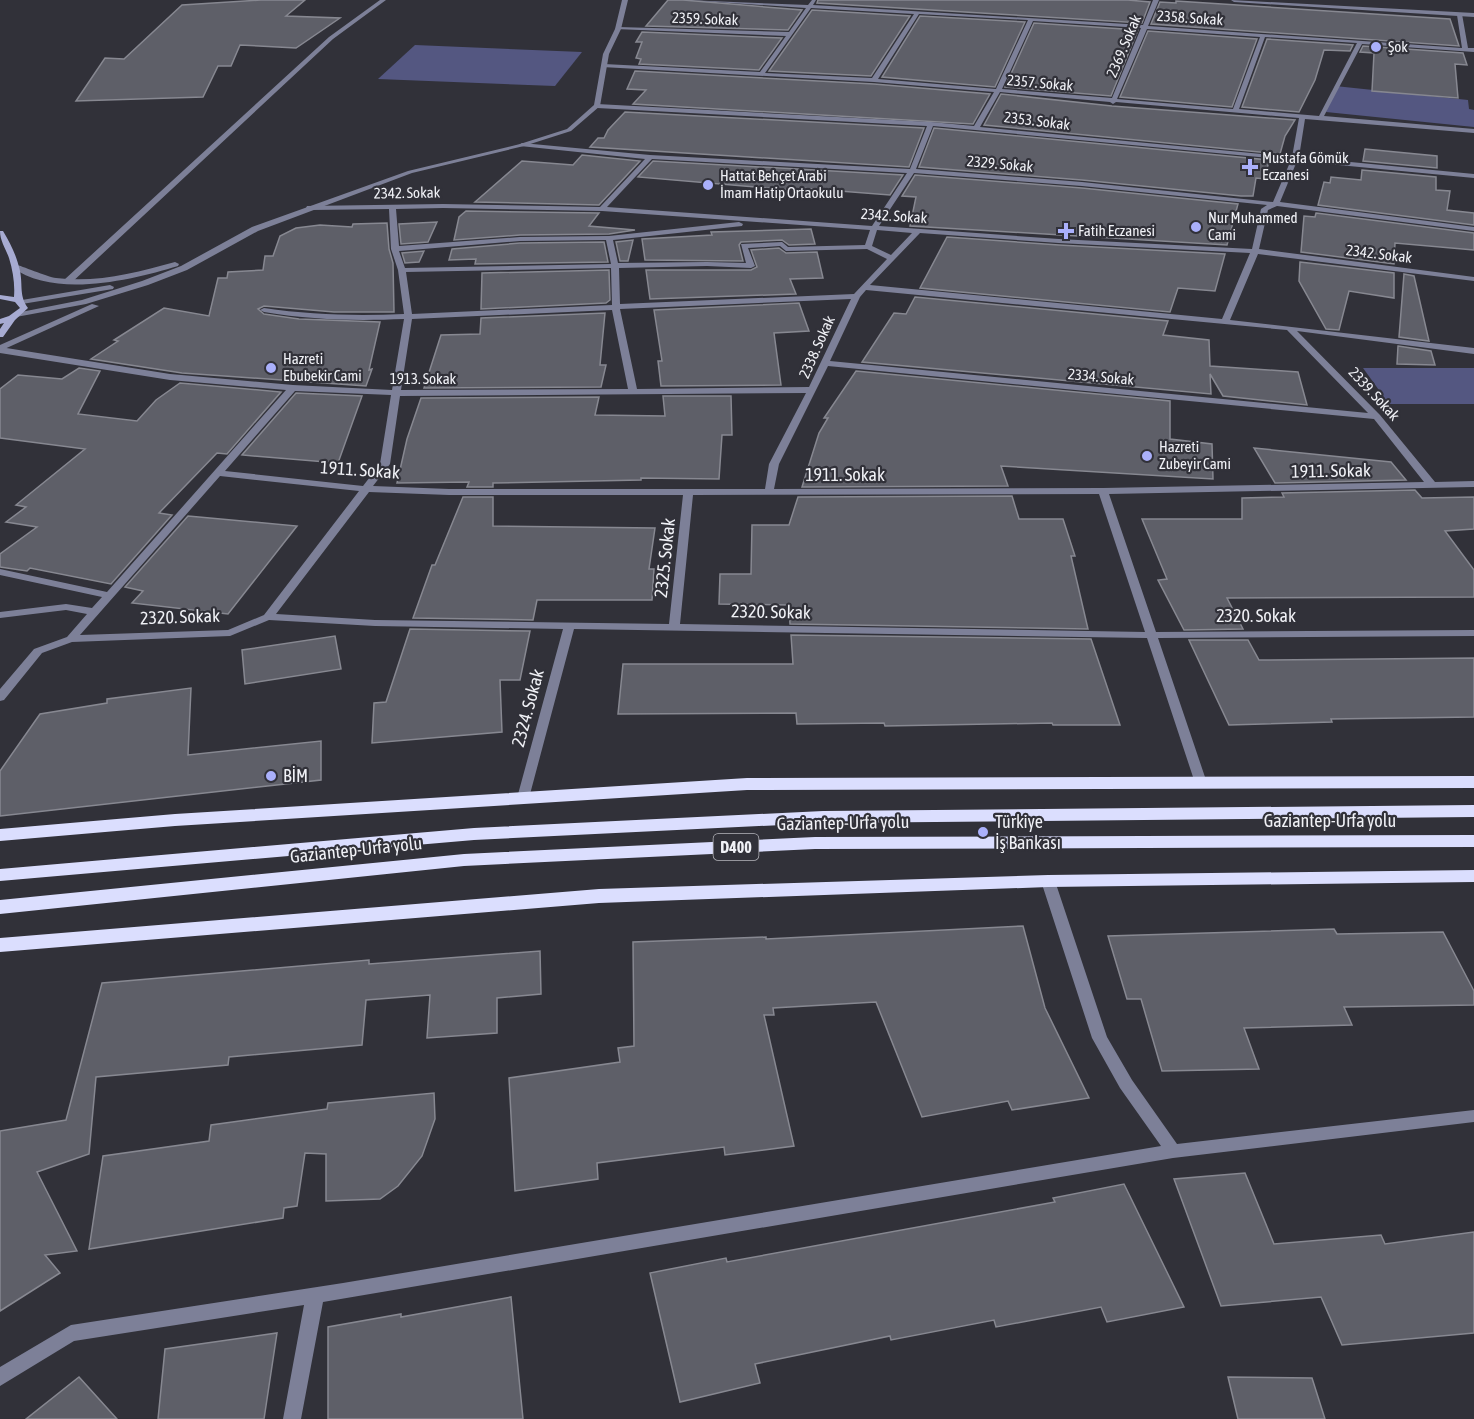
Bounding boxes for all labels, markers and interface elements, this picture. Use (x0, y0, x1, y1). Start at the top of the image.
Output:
street label: 2358. Sokak (1156, 7, 1224, 28)
street label: 2359. Sokak (672, 9, 739, 28)
street label: 2369. Sokak (1103, 12, 1145, 80)
place label: Şok (1388, 38, 1408, 55)
marker: Şok (1369, 40, 1383, 54)
street label: 2357. Sokak (1006, 71, 1074, 94)
street label: 2353. Sokak (1003, 108, 1071, 133)
place label: Mustafa Gömük Eczanesi (1262, 149, 1349, 183)
street label: 2329. Sokak (966, 152, 1034, 175)
marker: Mustafa Gömük Eczanesi (1243, 160, 1257, 174)
place label: Hattat Behçet Arabi İmam Hatip Ortaokulu (720, 167, 844, 201)
marker: Hattat Behçet Arabi İmam Hatip Ortaokulu (701, 178, 715, 192)
street label: 2342. Sokak (374, 183, 441, 202)
street label: 2342. Sokak (860, 205, 928, 226)
place label: Nur Muhammed Cami (1208, 209, 1298, 243)
marker: Nur Muhammed Cami (1189, 220, 1203, 234)
place label: Fatih Eczanesi (1078, 222, 1155, 239)
marker: Fatih Eczanesi (1059, 224, 1073, 238)
street label: 2342. Sokak (1345, 241, 1413, 266)
street label: 2338. Sokak (795, 313, 838, 381)
place label: Hazreti Ebubekir Cami (283, 350, 362, 384)
marker: Hazreti Ebubekir Cami (264, 361, 278, 375)
street label: 2339. Sokak (1345, 364, 1404, 424)
street label: 2334. Sokak (1067, 365, 1135, 388)
street label: 1913. Sokak (390, 370, 457, 387)
place label: Hazreti Zubeyir Cami (1159, 438, 1231, 472)
marker: Hazreti Zubeyir Cami (1140, 449, 1154, 463)
street label: 1911. Sokak (320, 456, 401, 483)
street label: 1911. Sokak (1291, 459, 1371, 482)
street label: 1911. Sokak (805, 464, 885, 485)
street label: 2325. Sokak (650, 517, 679, 599)
street label: 2320. Sokak (731, 600, 811, 623)
street label: 2320. Sokak (140, 605, 220, 628)
street label: 2320. Sokak (1216, 605, 1296, 626)
street label: 2324. Sokak (507, 667, 548, 749)
place label: BİM (283, 765, 308, 786)
marker: BİM (264, 769, 278, 783)
street label: Gaziantep-Urfa yolu (1264, 810, 1396, 831)
street label: Gaziantep-Urfa yolu (777, 811, 909, 834)
place label: Türkiye İş Bankası (995, 811, 1061, 853)
marker: Türkiye İş Bankası (976, 825, 990, 839)
street label: Gaziantep-Urfa yolu (289, 832, 423, 867)
road number: D400 (714, 834, 758, 860)

